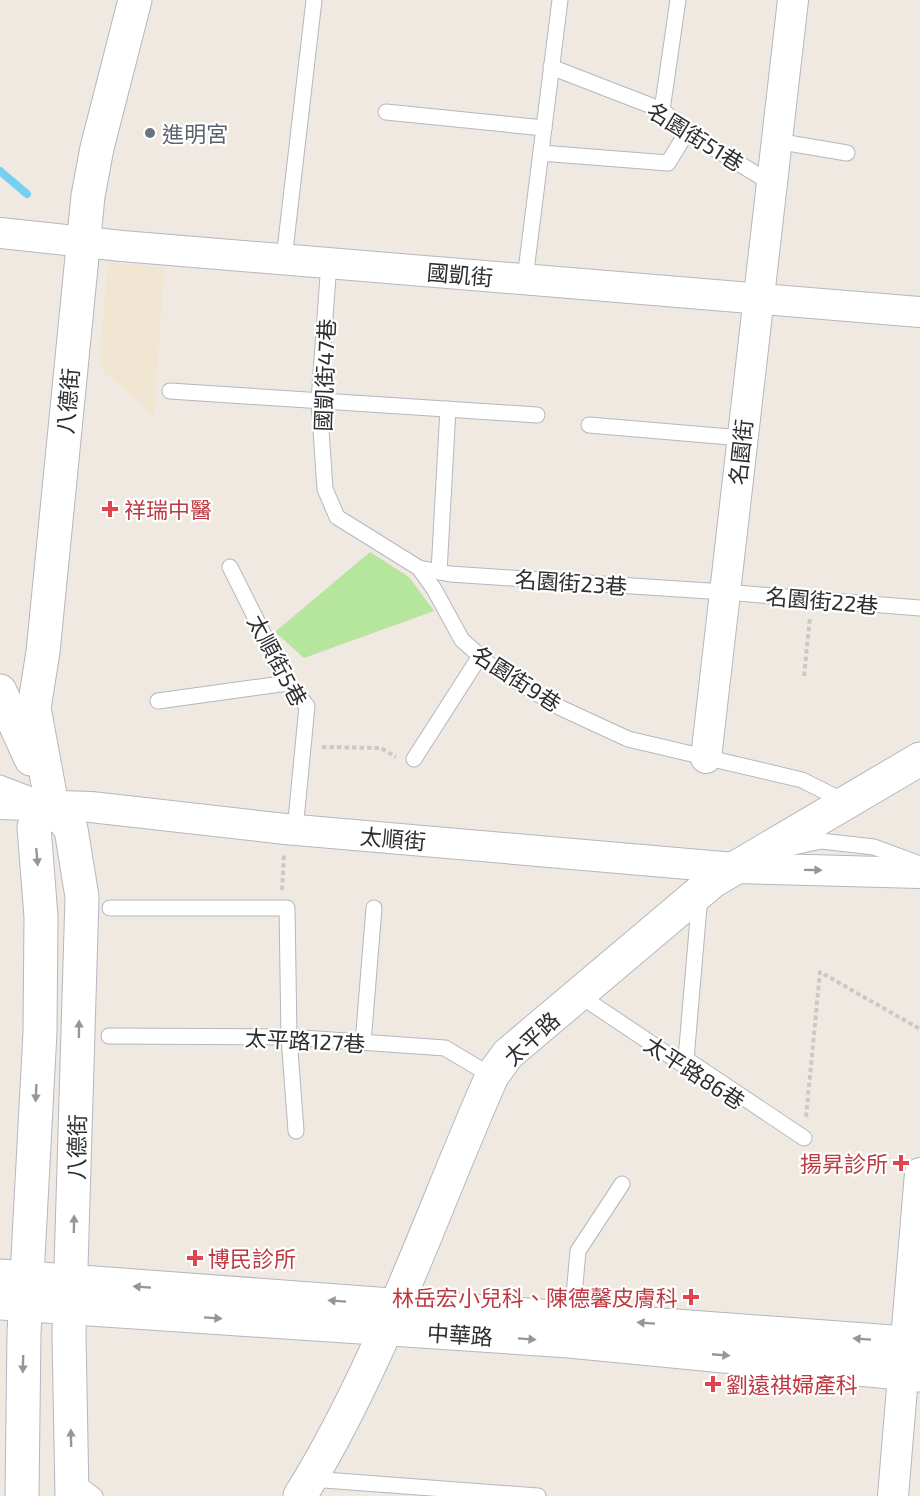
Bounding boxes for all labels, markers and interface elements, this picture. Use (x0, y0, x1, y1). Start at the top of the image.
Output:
street label: 名園街51巷 (643, 96, 749, 176)
place label: 進明宮 (162, 120, 228, 146)
marker: 進明宮 (143, 126, 157, 140)
street label: 國凱街 (426, 258, 494, 290)
street label: 國凱街47巷 (309, 318, 339, 432)
street label: 八德街 (51, 367, 83, 435)
street label: 名園街 (724, 418, 756, 486)
place label: 祥瑞中醫 (124, 496, 212, 522)
marker: 祥瑞中醫 (101, 500, 119, 518)
street label: 名園街23巷 (514, 565, 628, 599)
street label: 名園街22巷 (765, 582, 879, 618)
street label: 太順街5巷 (243, 610, 313, 710)
street label: 名園街9巷 (468, 640, 566, 716)
street label: 太順街 (359, 822, 427, 854)
one-way arrow (32, 847, 41, 866)
one-way arrow (804, 866, 823, 875)
street label: 太平路 (498, 1006, 564, 1070)
one-way arrow (74, 1019, 84, 1038)
street label: 太平路127巷 (244, 1024, 366, 1056)
street label: 太平路86巷 (640, 1030, 750, 1114)
one-way arrow (31, 1084, 41, 1103)
street label: 八德街 (62, 1114, 90, 1180)
place label: 揚昇診所 (800, 1150, 888, 1176)
marker: 揚昇診所 (892, 1154, 910, 1172)
one-way arrow (70, 1214, 79, 1233)
place label: 博民診所 (208, 1245, 296, 1271)
marker: 博民診所 (186, 1249, 204, 1267)
one-way arrow (133, 1282, 152, 1292)
place label: 林岳宏小兒科、陳德馨皮膚科 (392, 1284, 678, 1310)
marker: 林岳宏小兒科、陳德馨皮膚科 (682, 1288, 700, 1306)
one-way arrow (327, 1296, 346, 1306)
one-way arrow (203, 1313, 222, 1322)
street label: 中華路 (426, 1319, 494, 1349)
one-way arrow (637, 1319, 656, 1328)
one-way arrow (517, 1334, 536, 1343)
one-way arrow (852, 1334, 871, 1344)
one-way arrow (712, 1350, 731, 1360)
one-way arrow (19, 1355, 28, 1374)
place label: 劉遠祺婦產科 (726, 1371, 858, 1397)
marker: 劉遠祺婦產科 (704, 1375, 722, 1393)
one-way arrow (66, 1428, 76, 1447)

